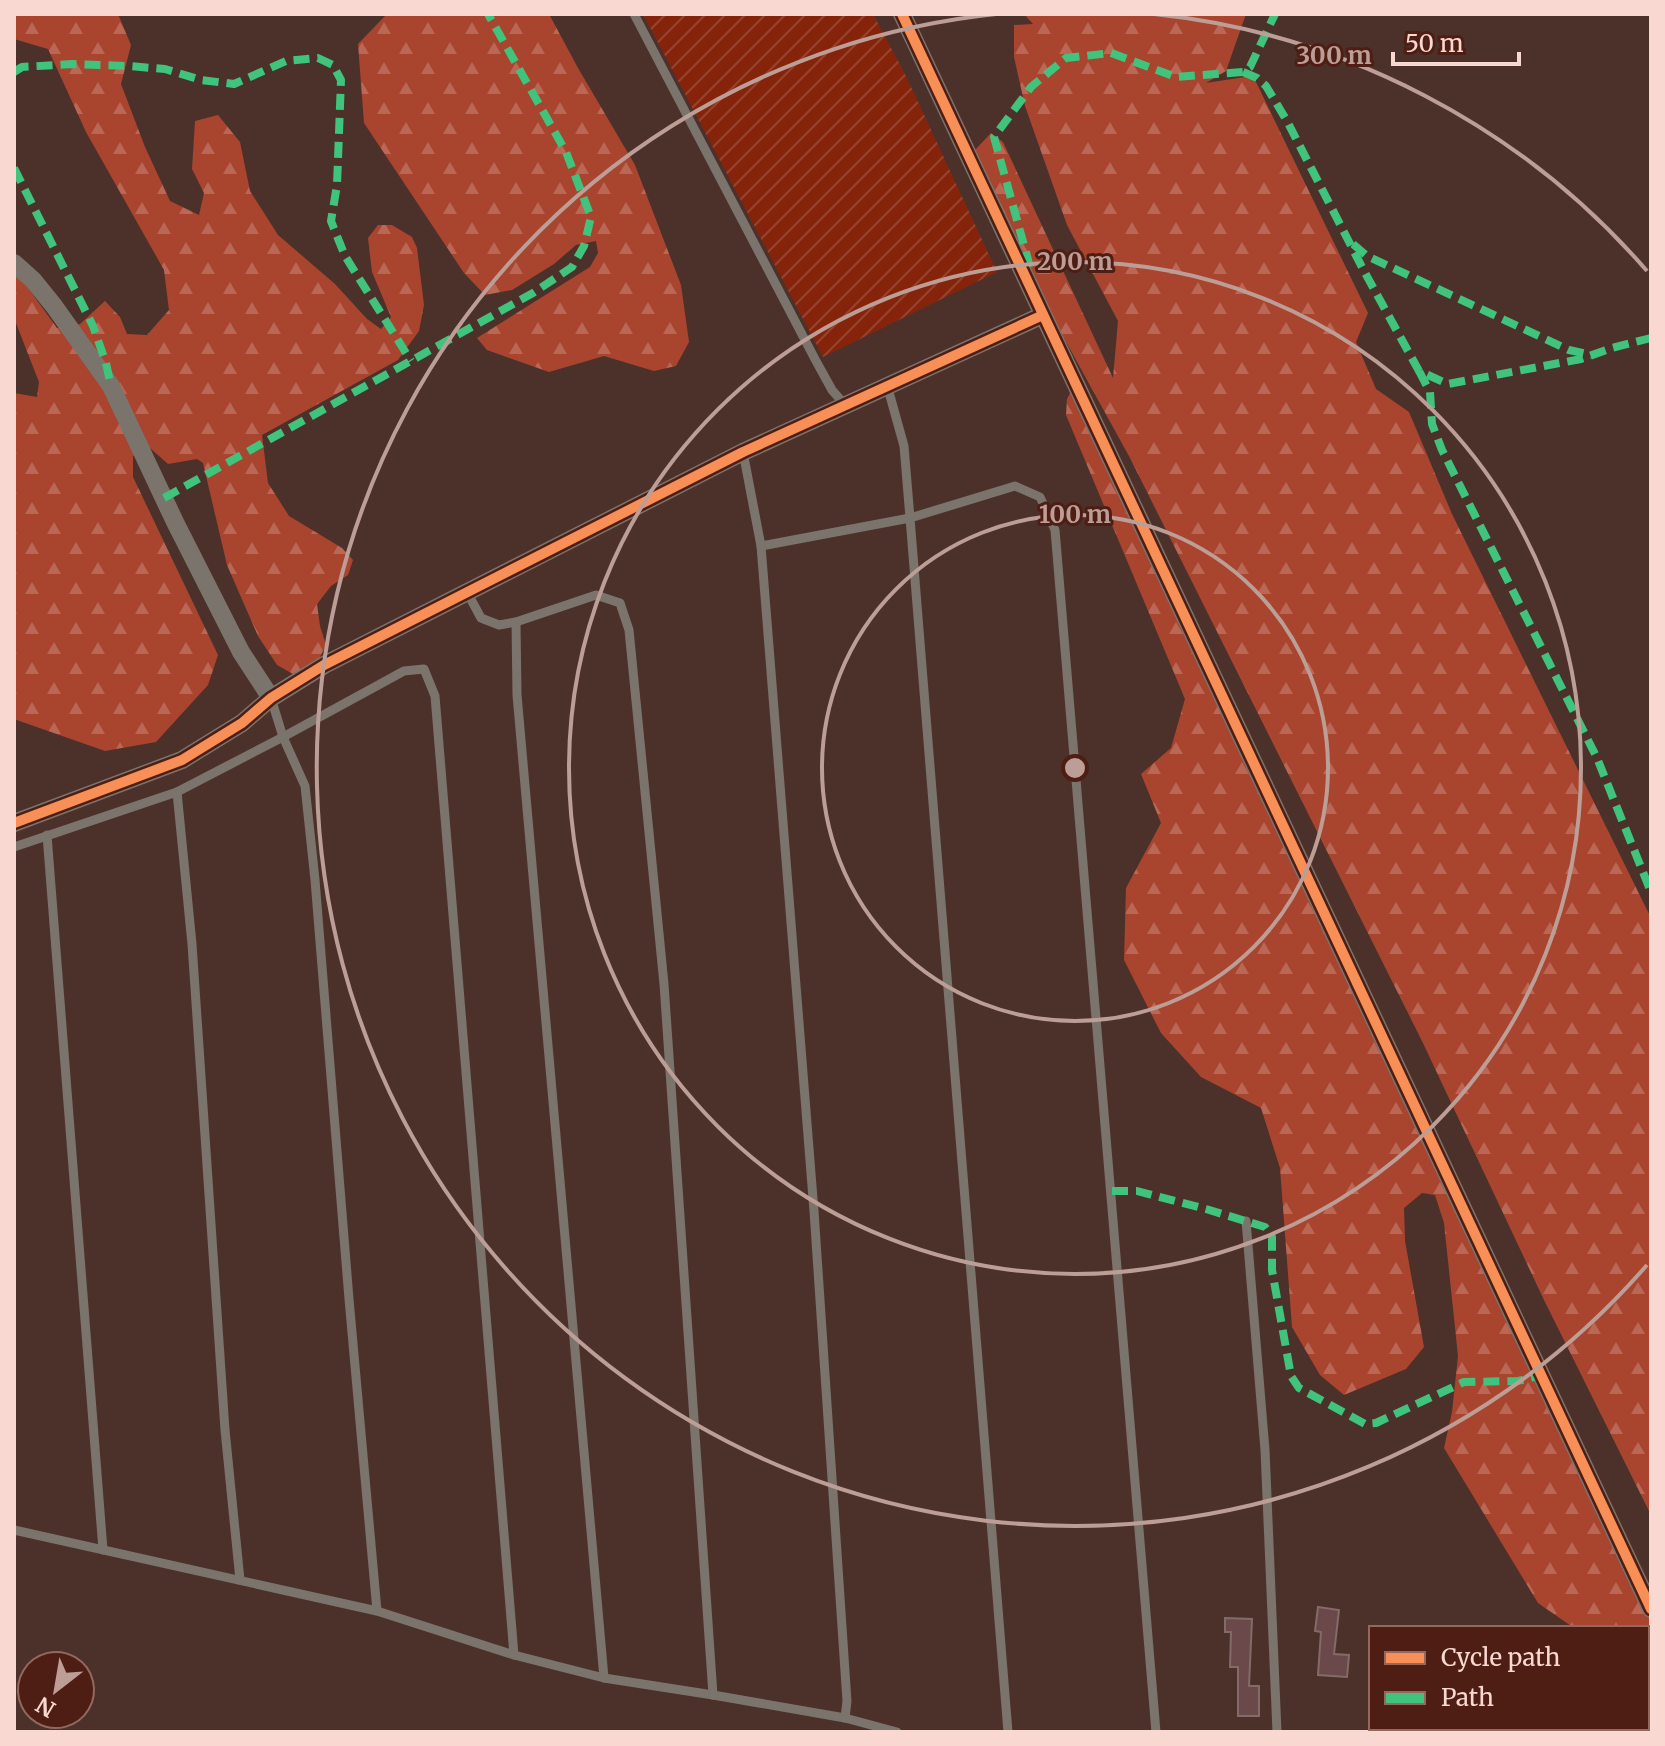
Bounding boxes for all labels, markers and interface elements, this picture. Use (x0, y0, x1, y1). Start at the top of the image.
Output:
scale bar (1393, 16, 1519, 66)
text: 50 m (1405, 28, 1464, 59)
text: 300 m (1296, 40, 1372, 71)
text: 200 m (1037, 246, 1113, 277)
text: 100 m (1039, 499, 1111, 530)
centre of rings (1061, 754, 1089, 782)
legend (1369, 1626, 1649, 1730)
text: Cycle path (1441, 1642, 1560, 1673)
north arrow (16, 1650, 96, 1730)
text: Path (1441, 1682, 1494, 1713)
text: N (31, 1690, 60, 1724)

